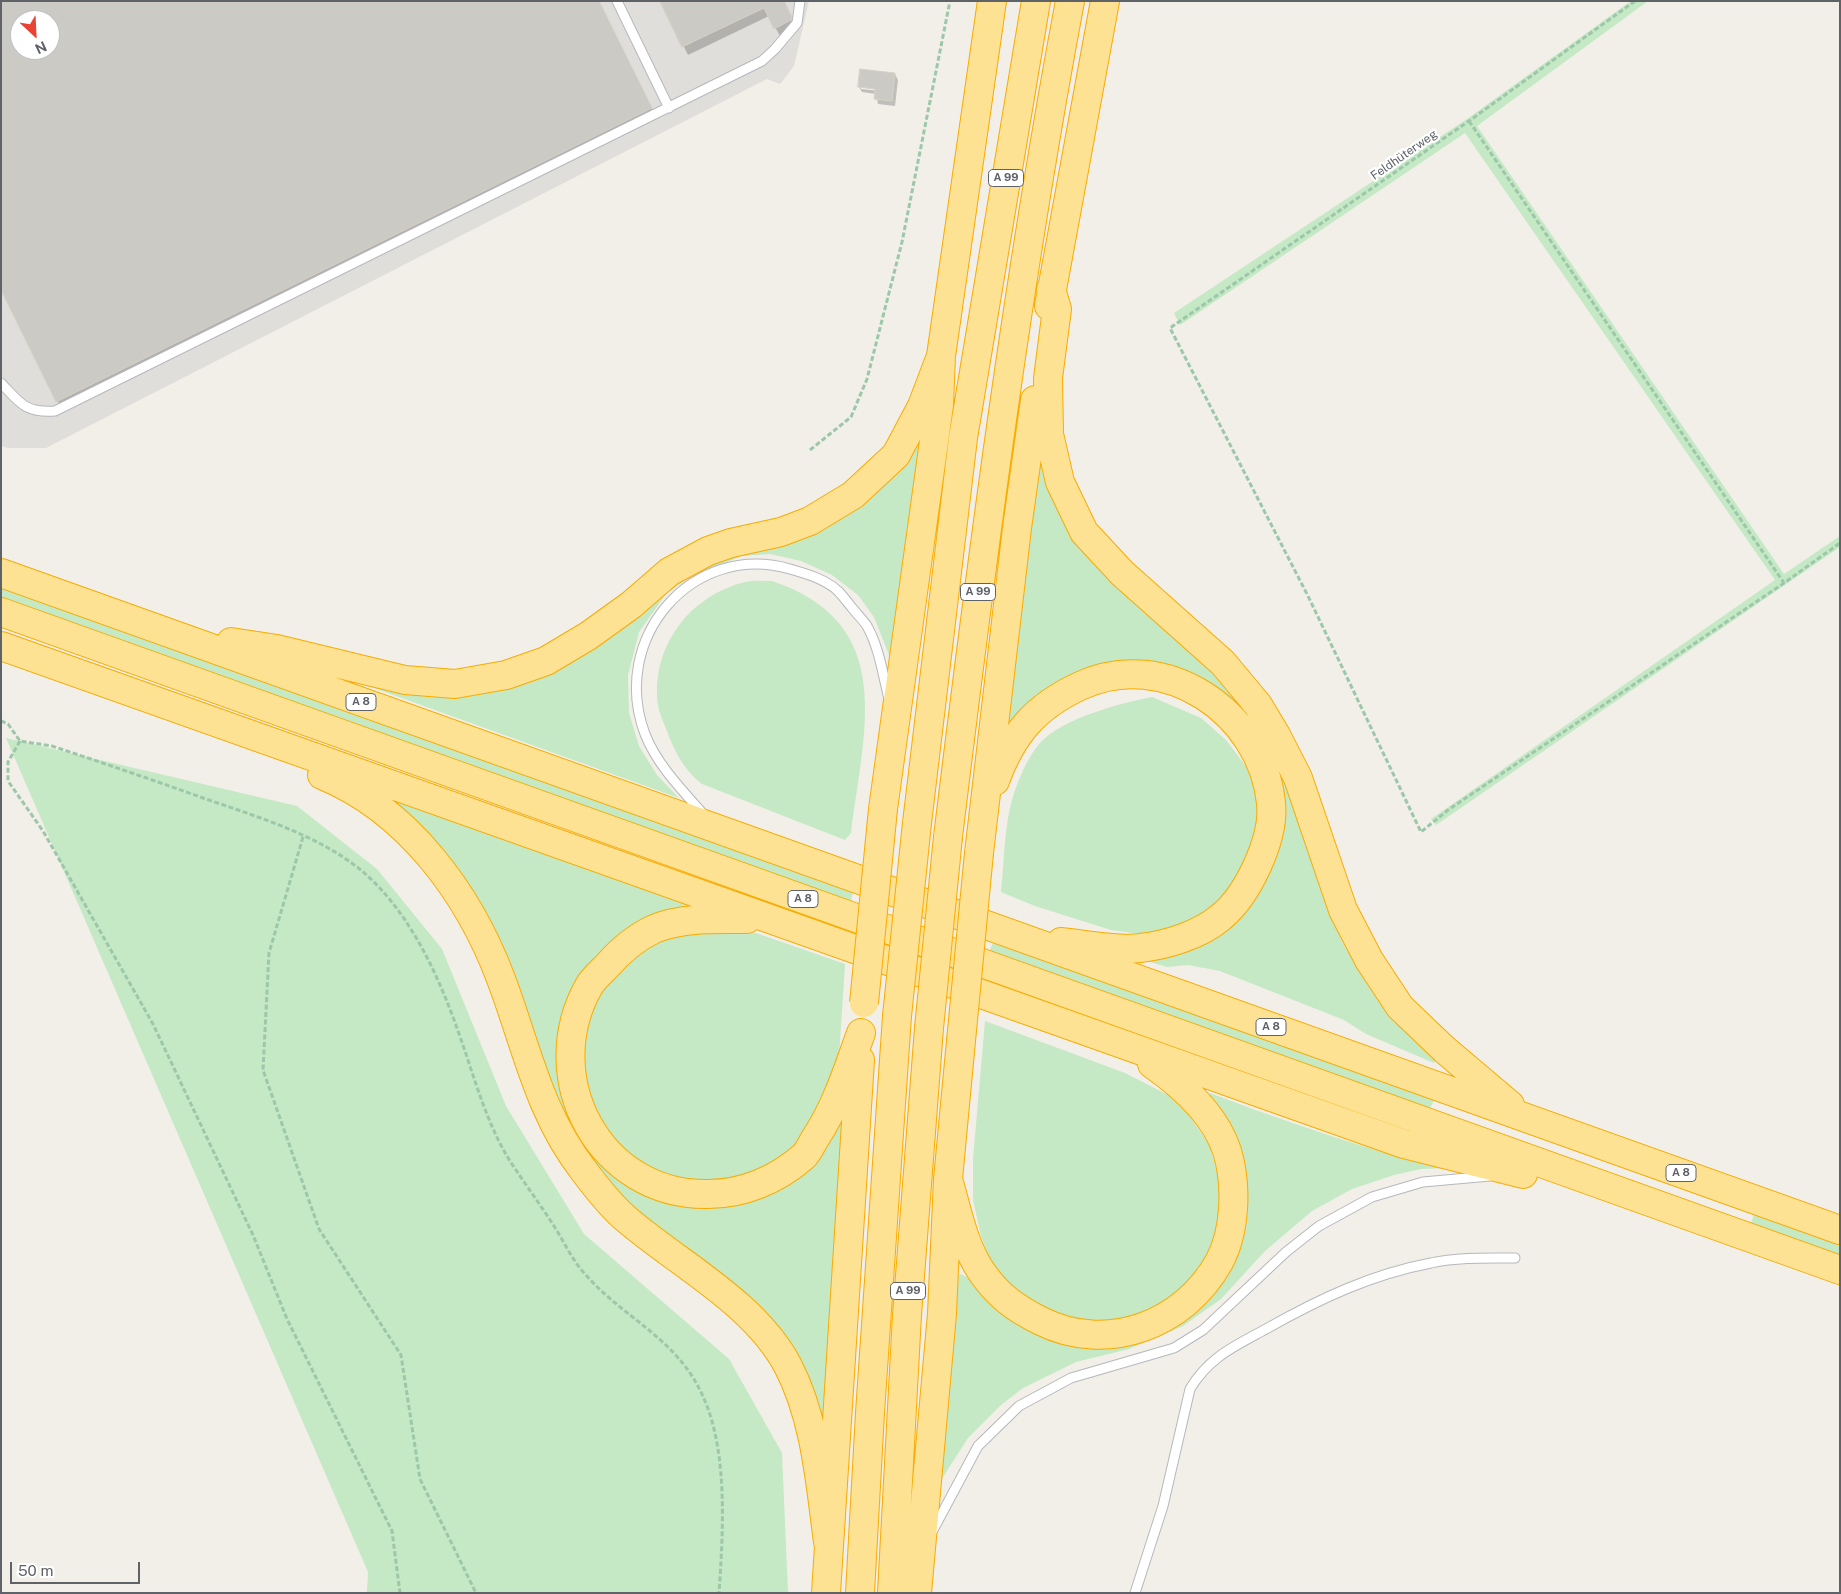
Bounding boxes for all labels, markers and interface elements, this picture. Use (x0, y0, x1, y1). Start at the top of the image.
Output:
north arrow (10, 10, 60, 60)
text: N (33, 38, 49, 57)
street label: Feldhüterweg (1368, 127, 1440, 183)
road number: A 99 (988, 170, 1024, 187)
road number: A 99 (960, 584, 996, 600)
road number: A 8 (346, 694, 376, 710)
road number: A 8 (788, 891, 818, 908)
road number: A 8 (1256, 1019, 1286, 1036)
road number: A 8 (1666, 1164, 1696, 1182)
road number: A 99 (890, 1282, 926, 1300)
scale bar (12, 1552, 142, 1584)
text: 50 m (18, 1562, 53, 1579)

